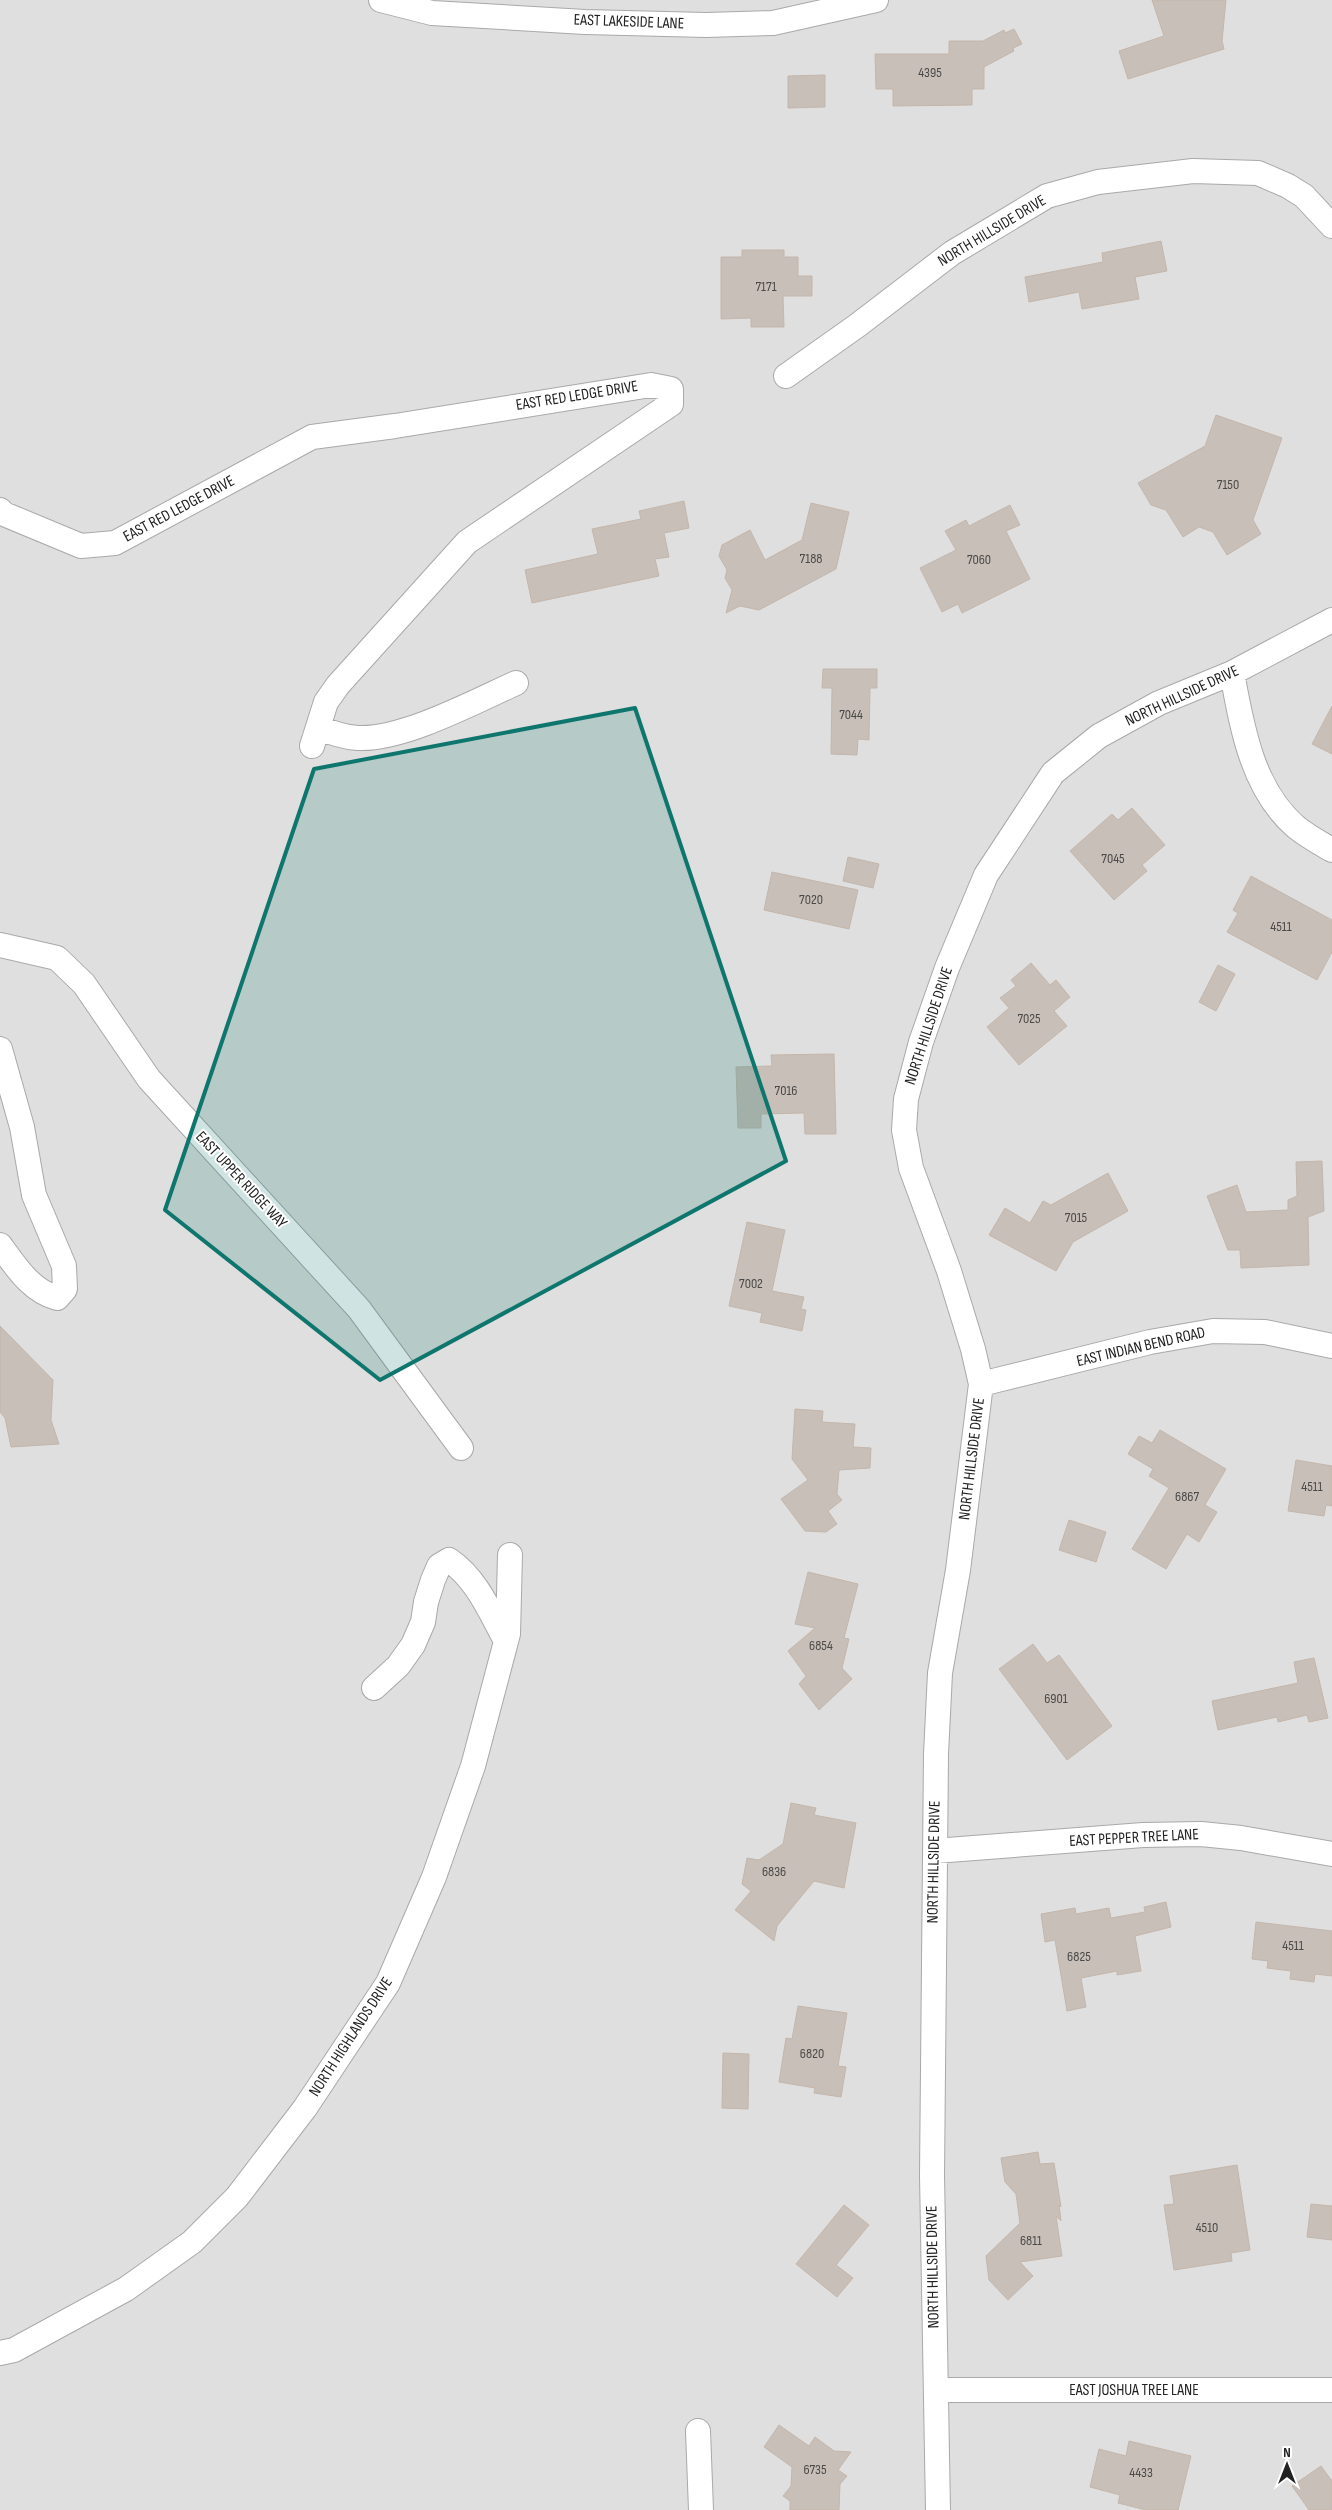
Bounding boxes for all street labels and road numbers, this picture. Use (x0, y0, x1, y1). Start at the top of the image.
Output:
street label: EAST LAKESIDE LANE (573, 11, 685, 33)
street label: NORTH HILLSIDE DRIVE (934, 191, 1050, 271)
street label: EAST RED LEDGE DRIVE (515, 377, 639, 415)
street label: EAST RED LEDGE DRIVE (120, 472, 238, 546)
street label: NORTH HILLSIDE DRIVE (1122, 661, 1242, 731)
street label: NORTH HILLSIDE DRIVE (901, 965, 957, 1087)
street label: EAST UPPER RIDGE WAY (191, 1128, 291, 1233)
street label: EAST INDIAN BEND ROAD (1075, 1323, 1207, 1371)
street label: NORTH HILLSIDE DRIVE (955, 1397, 989, 1521)
street label: NORTH HILLSIDE DRIVE (923, 1800, 945, 1924)
street label: EAST PEPPER TREE LANE (1069, 1825, 1199, 1851)
street label: NORTH HIGHLANDS DRIVE (305, 1974, 397, 2100)
street label: NORTH HILLSIDE DRIVE (922, 2205, 944, 2329)
street label: EAST JOSHUA TREE LANE (1069, 2381, 1199, 2400)

